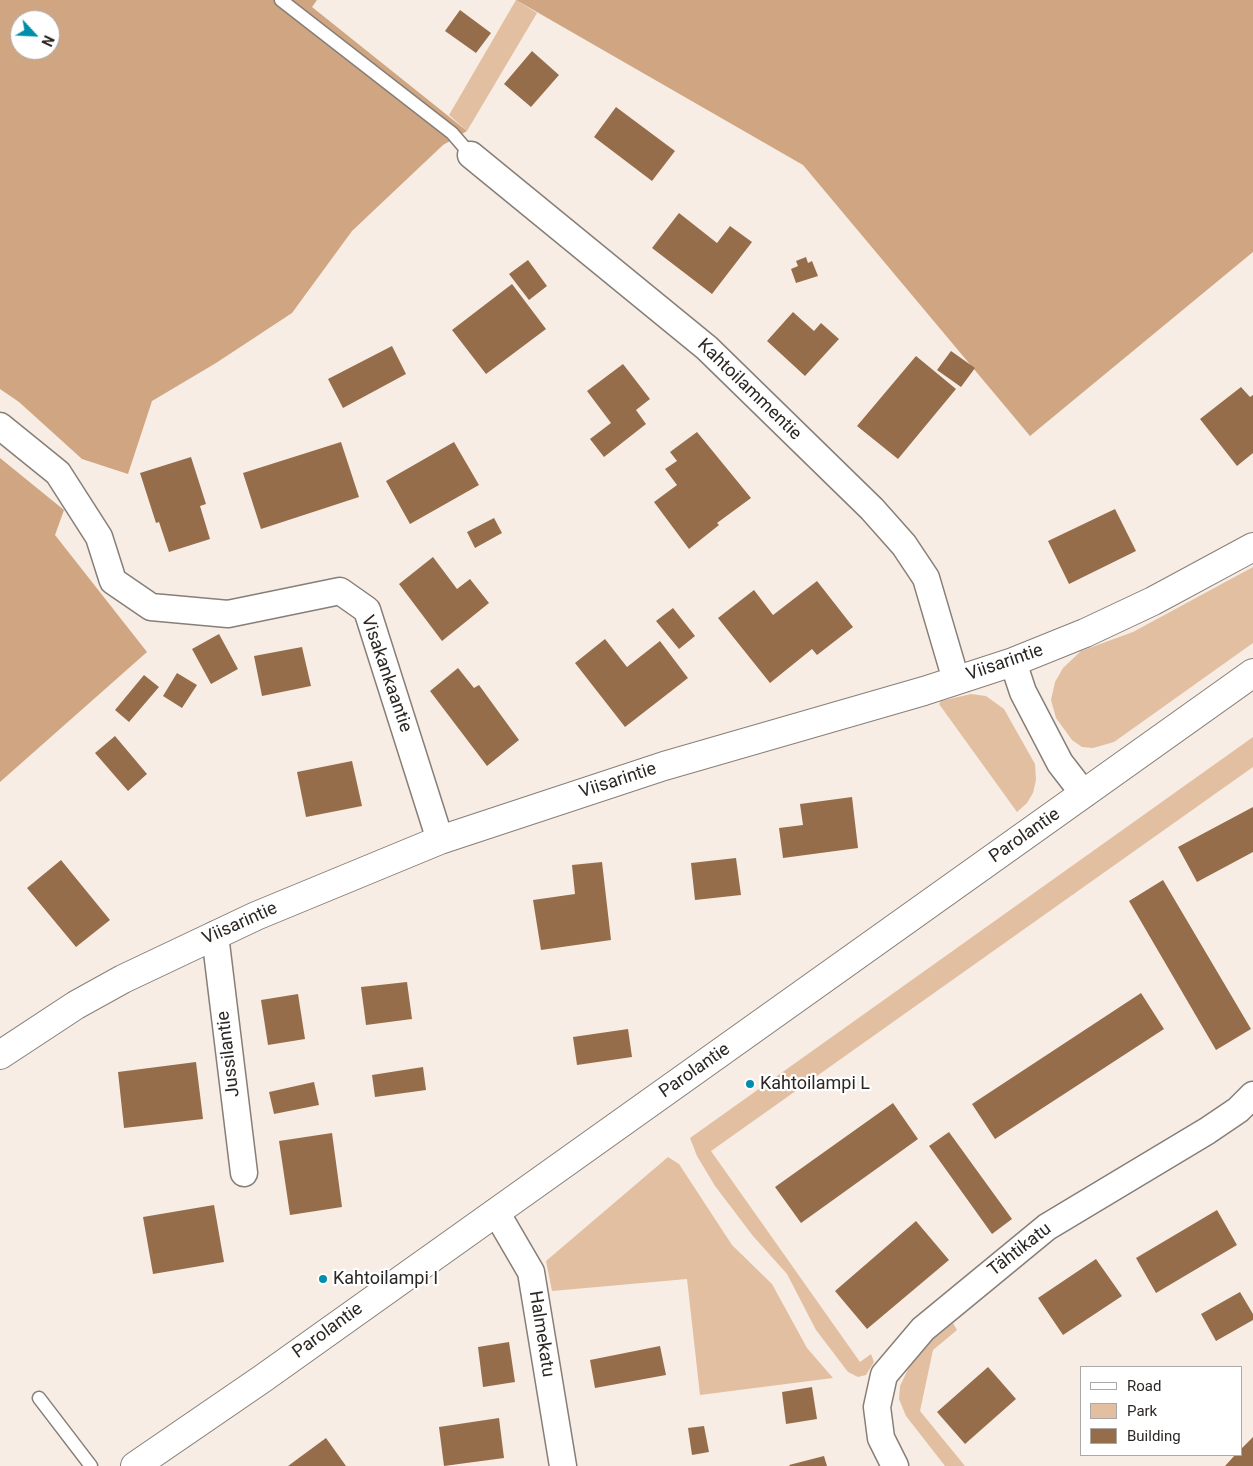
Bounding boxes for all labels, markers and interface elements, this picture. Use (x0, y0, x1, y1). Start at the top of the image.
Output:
north arrow (10, 10, 60, 60)
text: N (38, 33, 57, 49)
street label: Kahtoilammentie (692, 335, 806, 445)
street label: Visakankaantie (356, 613, 416, 735)
street label: Viisarintie (964, 640, 1046, 686)
street label: Viisarintie (577, 758, 659, 804)
street label: Parolantie (986, 804, 1064, 868)
street label: Viisarintie (199, 898, 281, 950)
street label: Jussilantie (213, 1010, 245, 1098)
street label: Parolantie (656, 1039, 734, 1103)
place label: Kahtoilampi L (760, 1073, 870, 1095)
marker: Kahtoilampi L (744, 1078, 756, 1090)
street label: Tähtikatu (984, 1219, 1056, 1281)
place label: Kahtoilampi I (333, 1268, 438, 1290)
marker: Kahtoilampi I (317, 1273, 329, 1285)
street label: Halmekatu (524, 1289, 558, 1379)
street label: Parolantie (289, 1298, 367, 1364)
legend (1080, 1366, 1243, 1456)
text: Road (1127, 1377, 1161, 1395)
text: Park (1127, 1402, 1157, 1420)
text: Building (1127, 1427, 1181, 1445)

